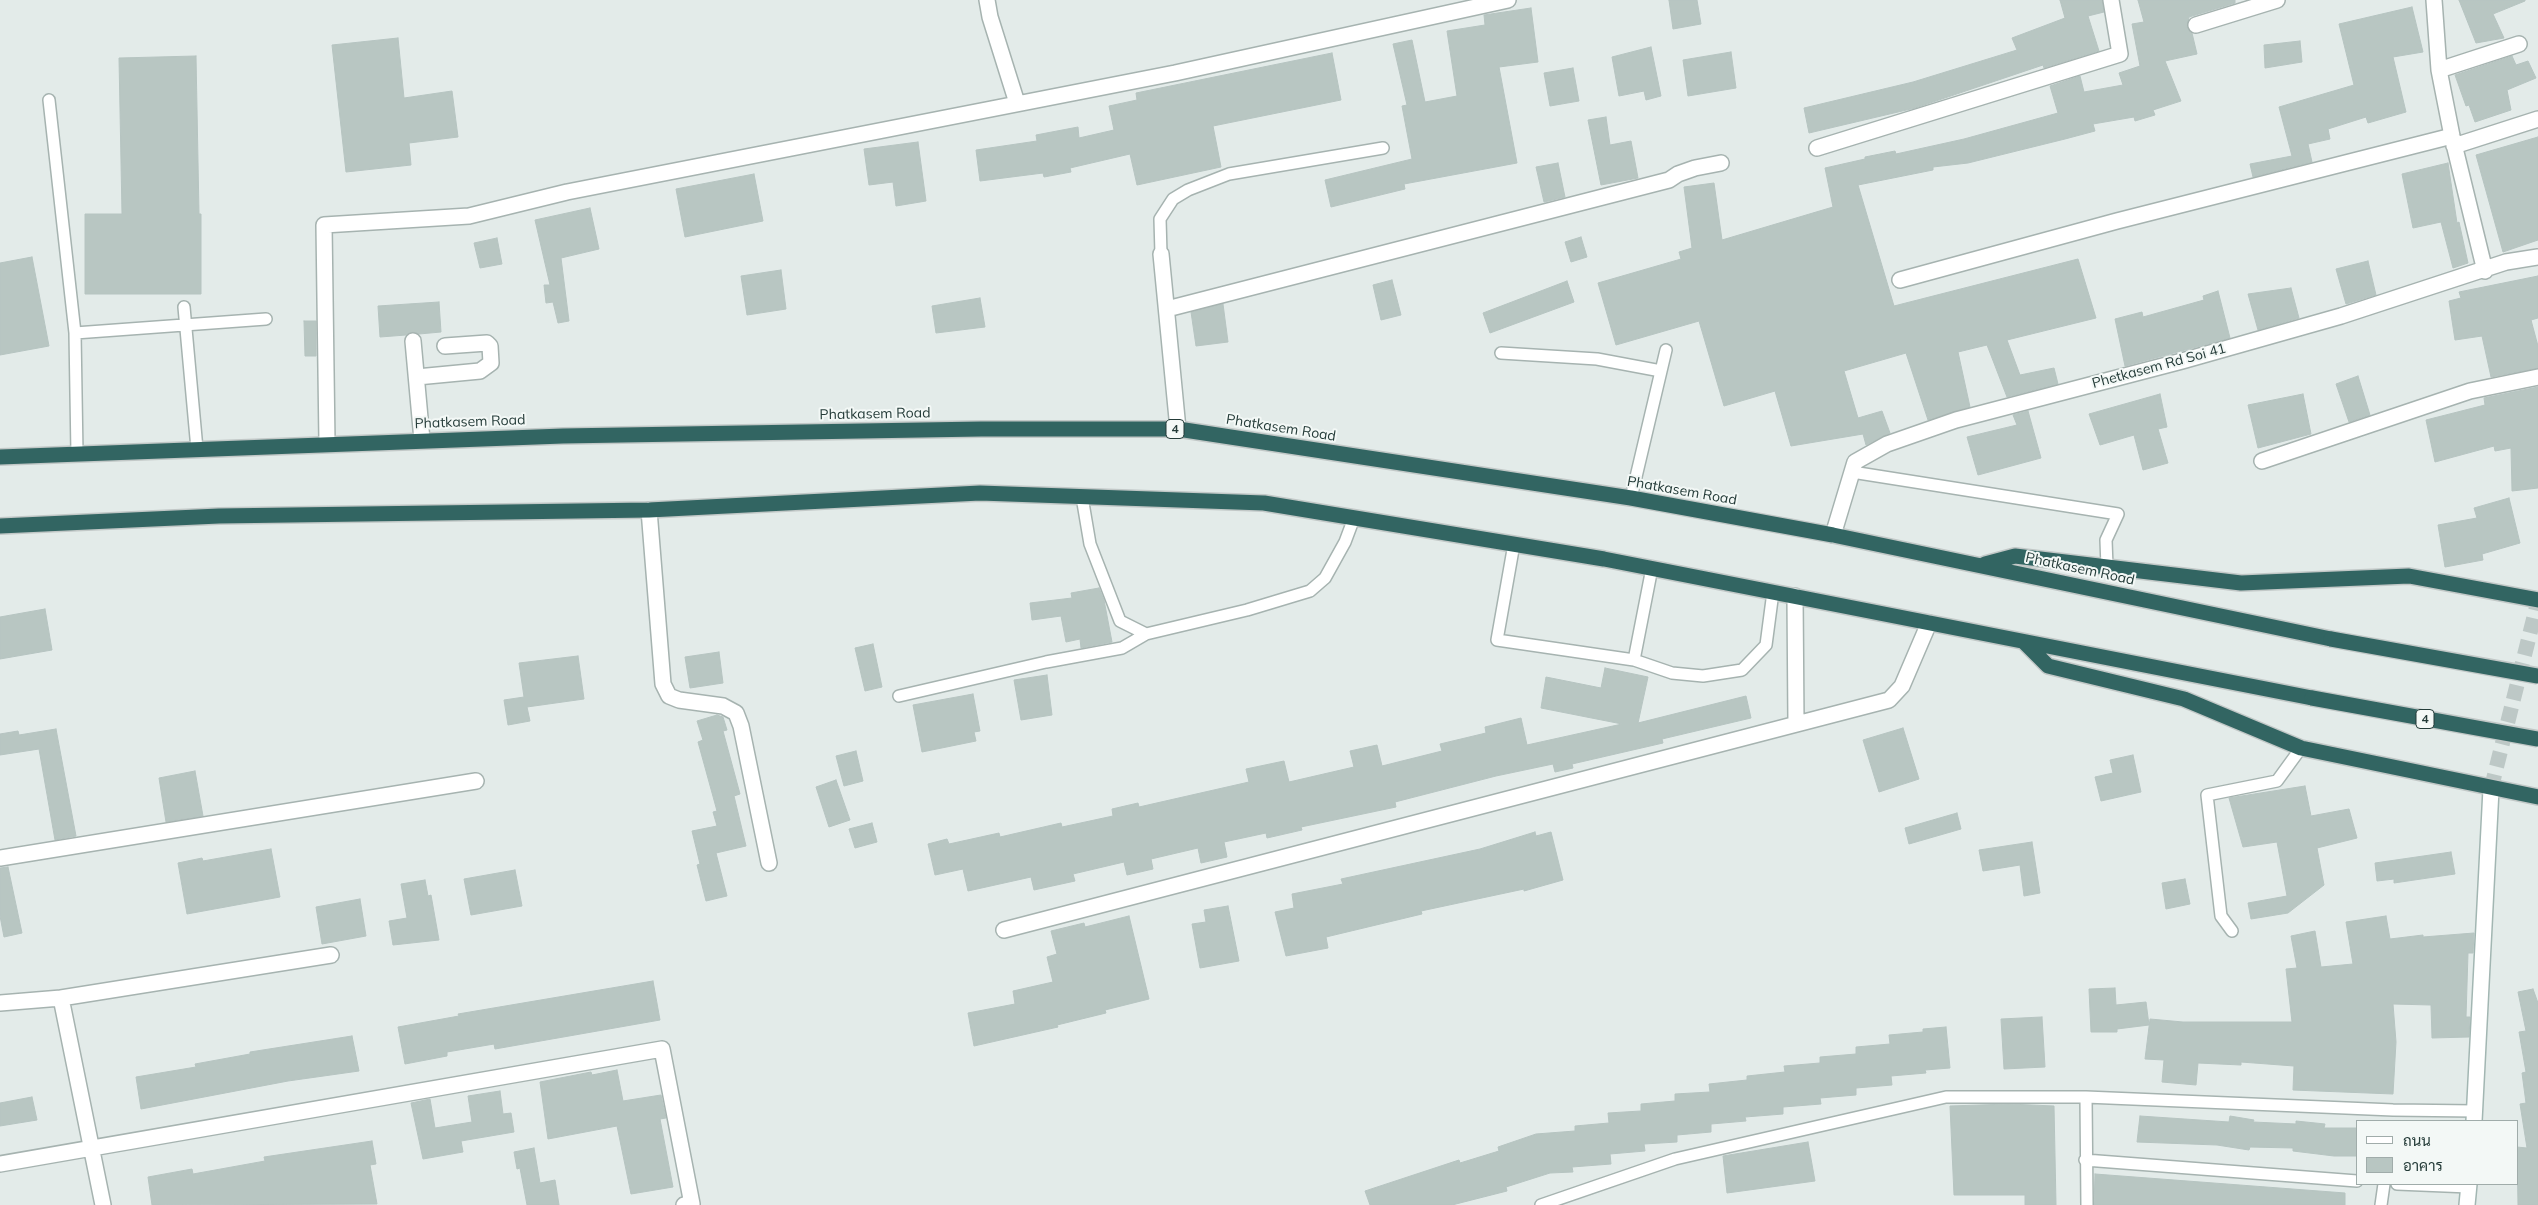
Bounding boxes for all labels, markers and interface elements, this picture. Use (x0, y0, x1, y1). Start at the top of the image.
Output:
street label: Phetkasem Rd Soi 41 (2090, 340, 2228, 392)
street label: Phatkasem Road (819, 405, 931, 423)
street label: Phatkasem Road (1225, 411, 1337, 445)
street label: Phatkasem Road (414, 412, 526, 432)
road number: 4 (1166, 419, 1184, 438)
street label: Phatkasem Road (1626, 473, 1738, 509)
street label: Phatkasem Road (2024, 549, 2136, 589)
road number: 4 (2416, 710, 2434, 729)
legend (2356, 1120, 2518, 1185)
text: ถนน (2403, 1131, 2431, 1150)
text: อาคาร (2403, 1156, 2443, 1175)

